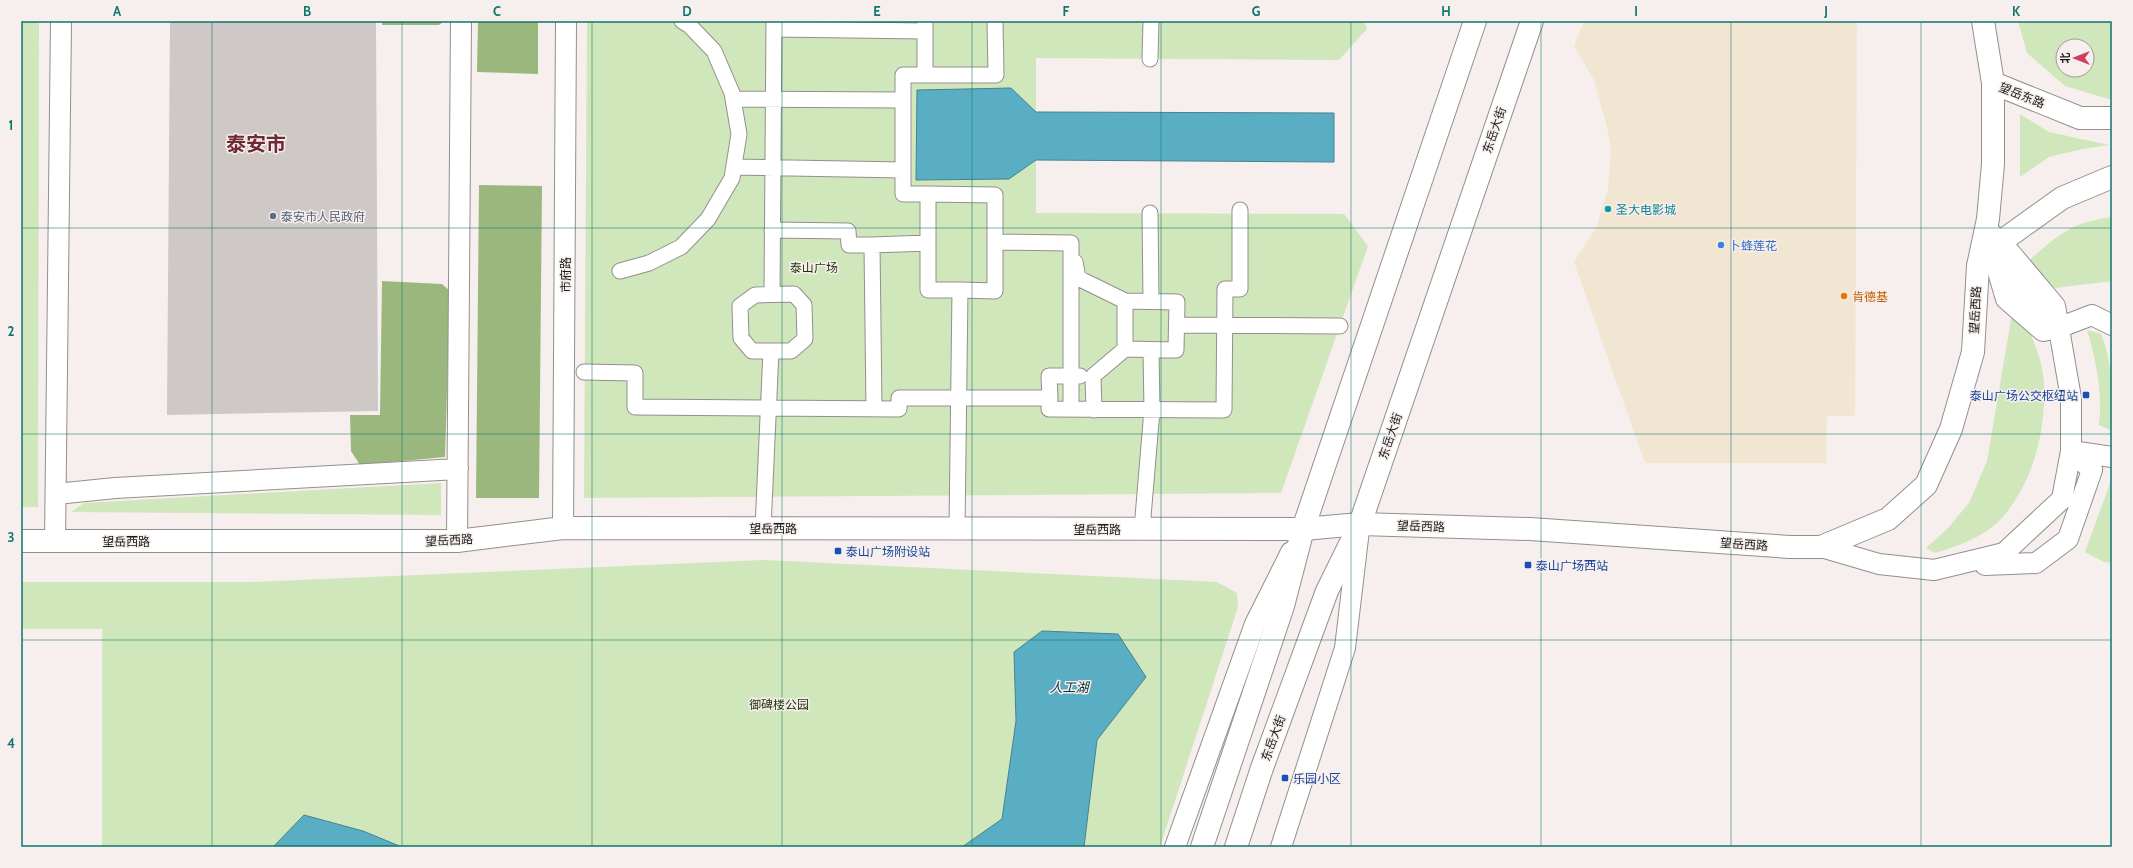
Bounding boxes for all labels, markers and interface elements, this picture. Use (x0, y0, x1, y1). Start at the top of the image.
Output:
text: A (113, 3, 122, 19)
text: B (303, 3, 311, 19)
text: C (493, 3, 501, 19)
text: D (682, 3, 692, 19)
text: E (873, 3, 881, 19)
text: F (1063, 3, 1070, 19)
text: G (1252, 3, 1261, 19)
text: H (1441, 3, 1451, 19)
text: I (1634, 3, 1638, 19)
text: J (1823, 3, 1828, 19)
text: K (2012, 3, 2021, 19)
north arrow (2055, 38, 2095, 78)
text: 北 (2058, 53, 2072, 64)
street label: 望岳东路 (1997, 79, 2047, 111)
street label: 东岳大街 (1479, 105, 1509, 155)
text: 1 (9, 117, 13, 133)
district label: 泰安市 (226, 132, 286, 156)
place label: 圣大电影城 (1616, 202, 1676, 217)
marker: 圣大电影城 (1603, 204, 1613, 214)
place label: 泰安市人民政府 (281, 209, 365, 224)
marker: 泰安市人民政府 (268, 211, 278, 221)
place label: 卜蜂莲花 (1729, 238, 1777, 253)
marker: 卜蜂莲花 (1716, 240, 1726, 250)
street label: 市府路 (558, 257, 573, 293)
park label: 泰山广场 (790, 260, 838, 275)
street label: 望岳西路 (1966, 286, 1984, 334)
place label: 肯德基 (1852, 289, 1888, 304)
marker: 肯德基 (1839, 291, 1849, 301)
text: 2 (8, 323, 15, 339)
place label: 泰山广场公交枢纽站 (1970, 388, 2078, 403)
marker: 泰山广场公交枢纽站 (2081, 390, 2091, 400)
street label: 东岳大街 (1375, 411, 1405, 461)
street label: 望岳西路 (1397, 518, 1445, 534)
street label: 望岳西路 (749, 521, 797, 536)
street label: 望岳西路 (1073, 522, 1121, 537)
text: 3 (7, 529, 15, 545)
street label: 望岳西路 (425, 531, 473, 549)
street label: 望岳西路 (102, 534, 150, 549)
street label: 望岳西路 (1720, 535, 1768, 553)
place label: 泰山广场附设站 (846, 544, 930, 559)
marker: 泰山广场附设站 (833, 546, 843, 556)
place label: 泰山广场西站 (1536, 558, 1608, 573)
marker: 泰山广场西站 (1523, 560, 1533, 570)
water label: 人工湖 (1049, 679, 1090, 695)
park label: 御碑楼公园 (749, 697, 809, 712)
street label: 东岳大街 (1258, 713, 1288, 763)
text: 4 (7, 735, 15, 751)
place label: 乐园小区 (1293, 771, 1341, 786)
marker: 乐园小区 (1280, 773, 1290, 783)

